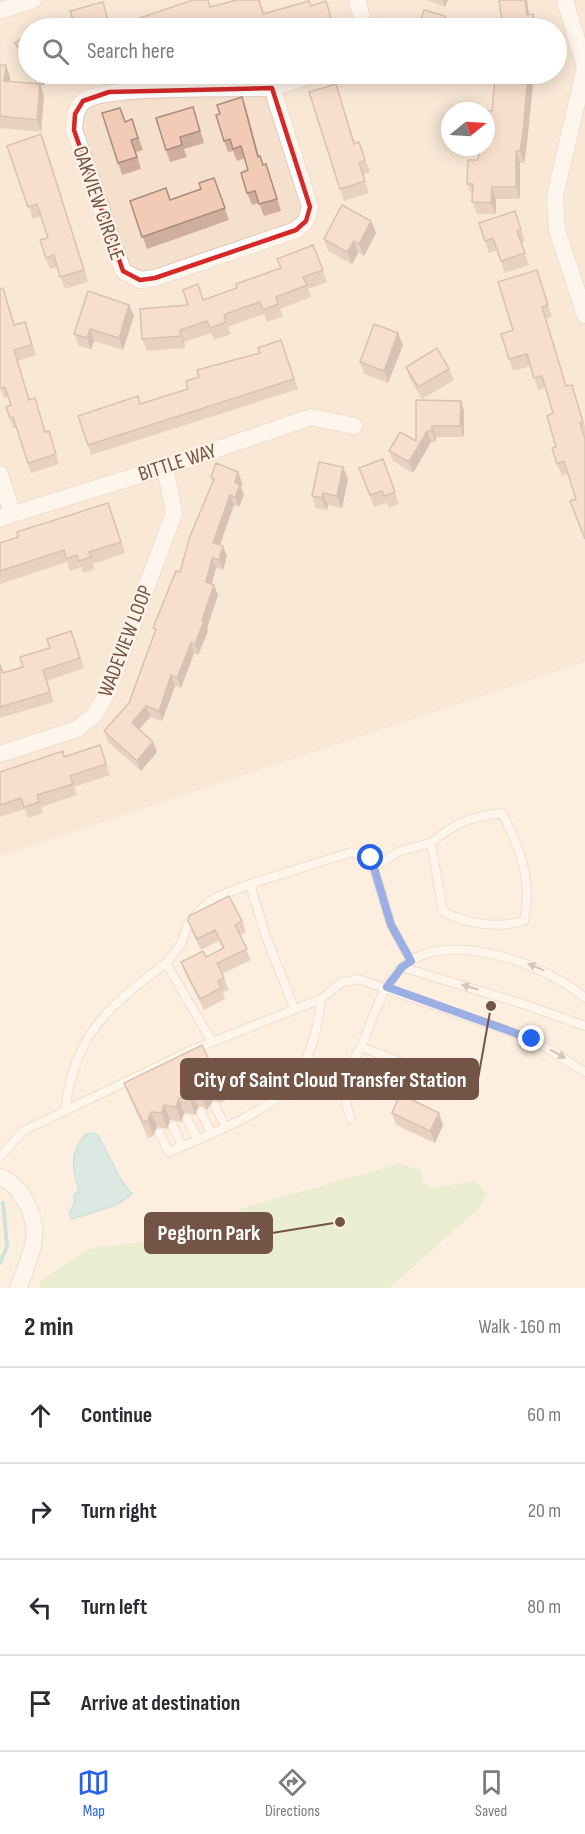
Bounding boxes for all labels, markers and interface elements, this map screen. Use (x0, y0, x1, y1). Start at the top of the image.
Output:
search box (18, 18, 567, 84)
icon: search (39, 35, 72, 68)
text: Search here (87, 38, 174, 65)
north arrow (441, 102, 495, 156)
street label: OAKVIEW CIRCLE (67, 143, 130, 263)
street label: BITTLE WAY (135, 438, 220, 487)
street label: WADEVIEW LOOP (93, 582, 158, 701)
route start (357, 844, 383, 870)
one-way arrow (527, 963, 544, 972)
one-way arrow (461, 982, 479, 991)
route end (518, 1025, 544, 1051)
one-way arrow (550, 1049, 567, 1059)
callout: City of Saint Cloud Transfer Station (181, 1059, 478, 1099)
text: City of Saint Cloud Transfer Station (194, 1067, 467, 1094)
callout: Peghorn Park (145, 1213, 272, 1253)
text: Peghorn Park (158, 1220, 261, 1247)
text: 2 min (24, 1312, 74, 1343)
text: Walk · 160 m (478, 1315, 561, 1339)
icon: ahead (24, 1399, 57, 1432)
text: Continue (81, 1402, 152, 1429)
text: 60 m (527, 1403, 561, 1427)
icon: right (24, 1495, 57, 1528)
text: Turn right (81, 1498, 157, 1525)
text: 20 m (528, 1499, 561, 1523)
icon: left (24, 1591, 57, 1624)
text: Turn left (81, 1594, 147, 1621)
text: 80 m (527, 1595, 561, 1619)
icon: arrive (24, 1687, 57, 1720)
text: Arrive at destination (81, 1690, 240, 1717)
tab: Map (77, 1766, 110, 1821)
tab: Directions (265, 1766, 320, 1821)
tab: Saved (475, 1766, 508, 1821)

